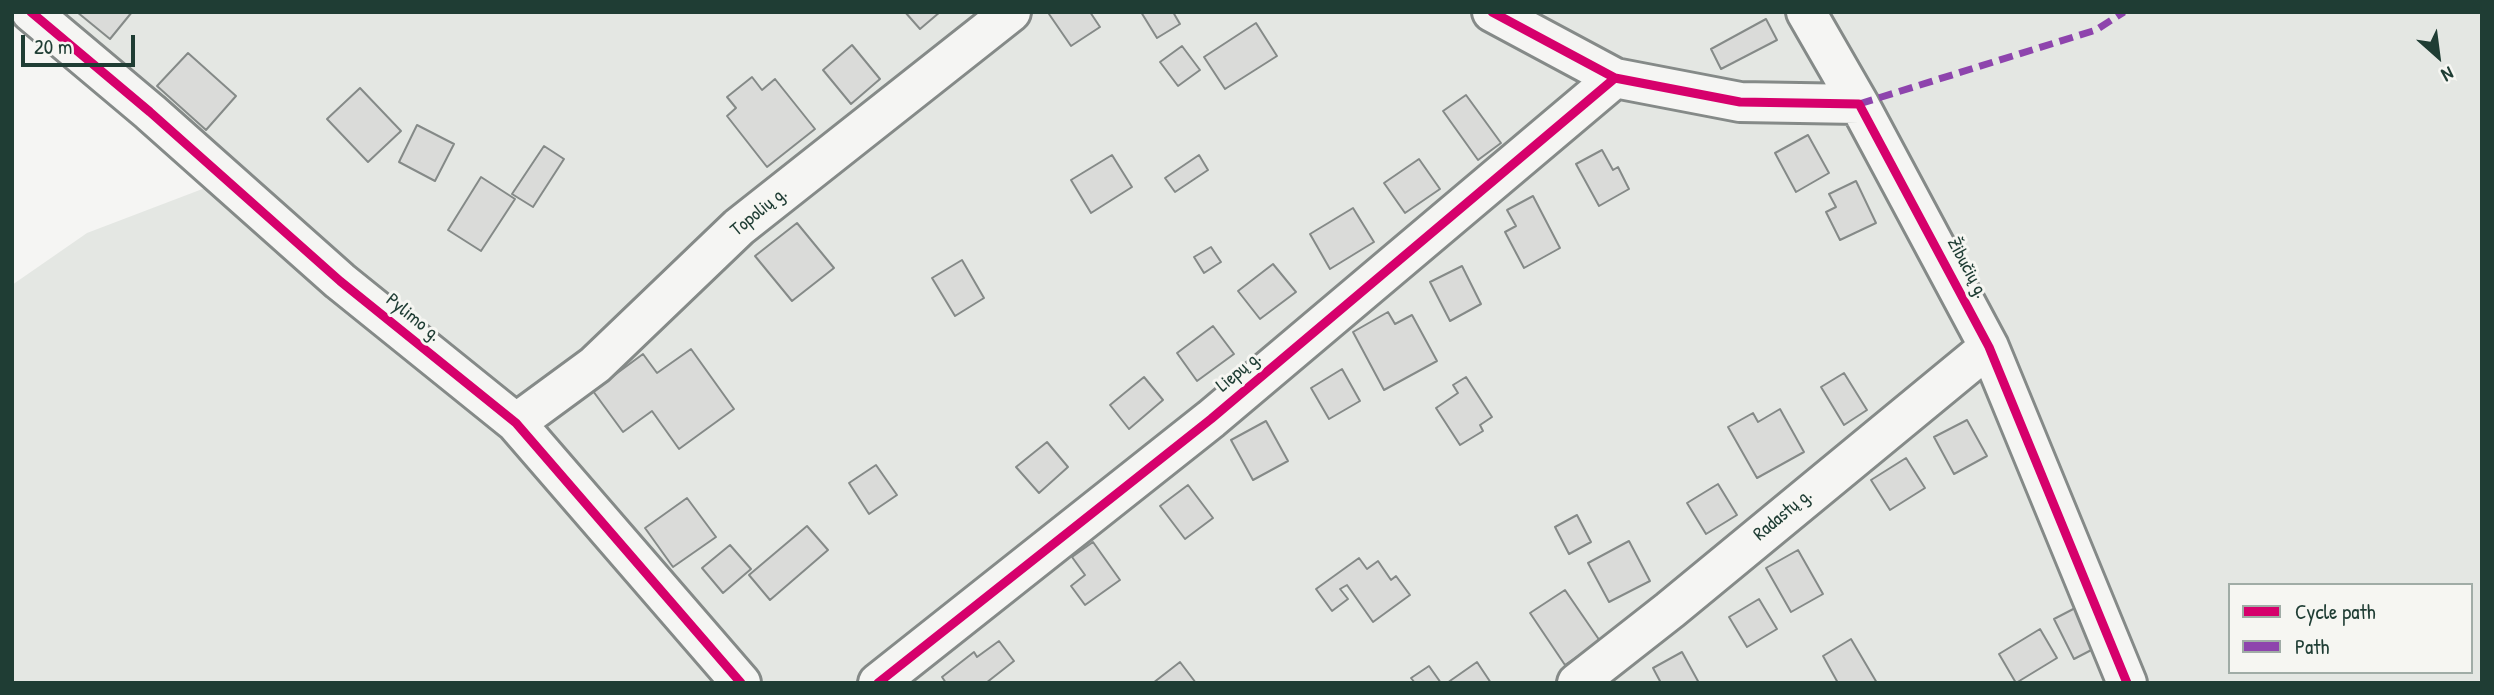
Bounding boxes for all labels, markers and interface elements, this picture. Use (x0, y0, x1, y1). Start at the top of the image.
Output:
scale bar (24, 21, 138, 65)
north arrow (2403, 21, 2473, 91)
text: 20 m (34, 32, 72, 61)
text: N (2437, 61, 2458, 88)
street label: Topolių g. (726, 182, 792, 242)
street label: Žibučių g. (1942, 234, 1992, 302)
street label: Pylimo g. (381, 289, 445, 347)
street label: Liepų g. (1212, 347, 1266, 397)
street label: Radastų g. (1749, 484, 1817, 546)
legend (2228, 583, 2473, 674)
text: Cycle path (2295, 597, 2376, 626)
text: Path (2295, 632, 2329, 661)

